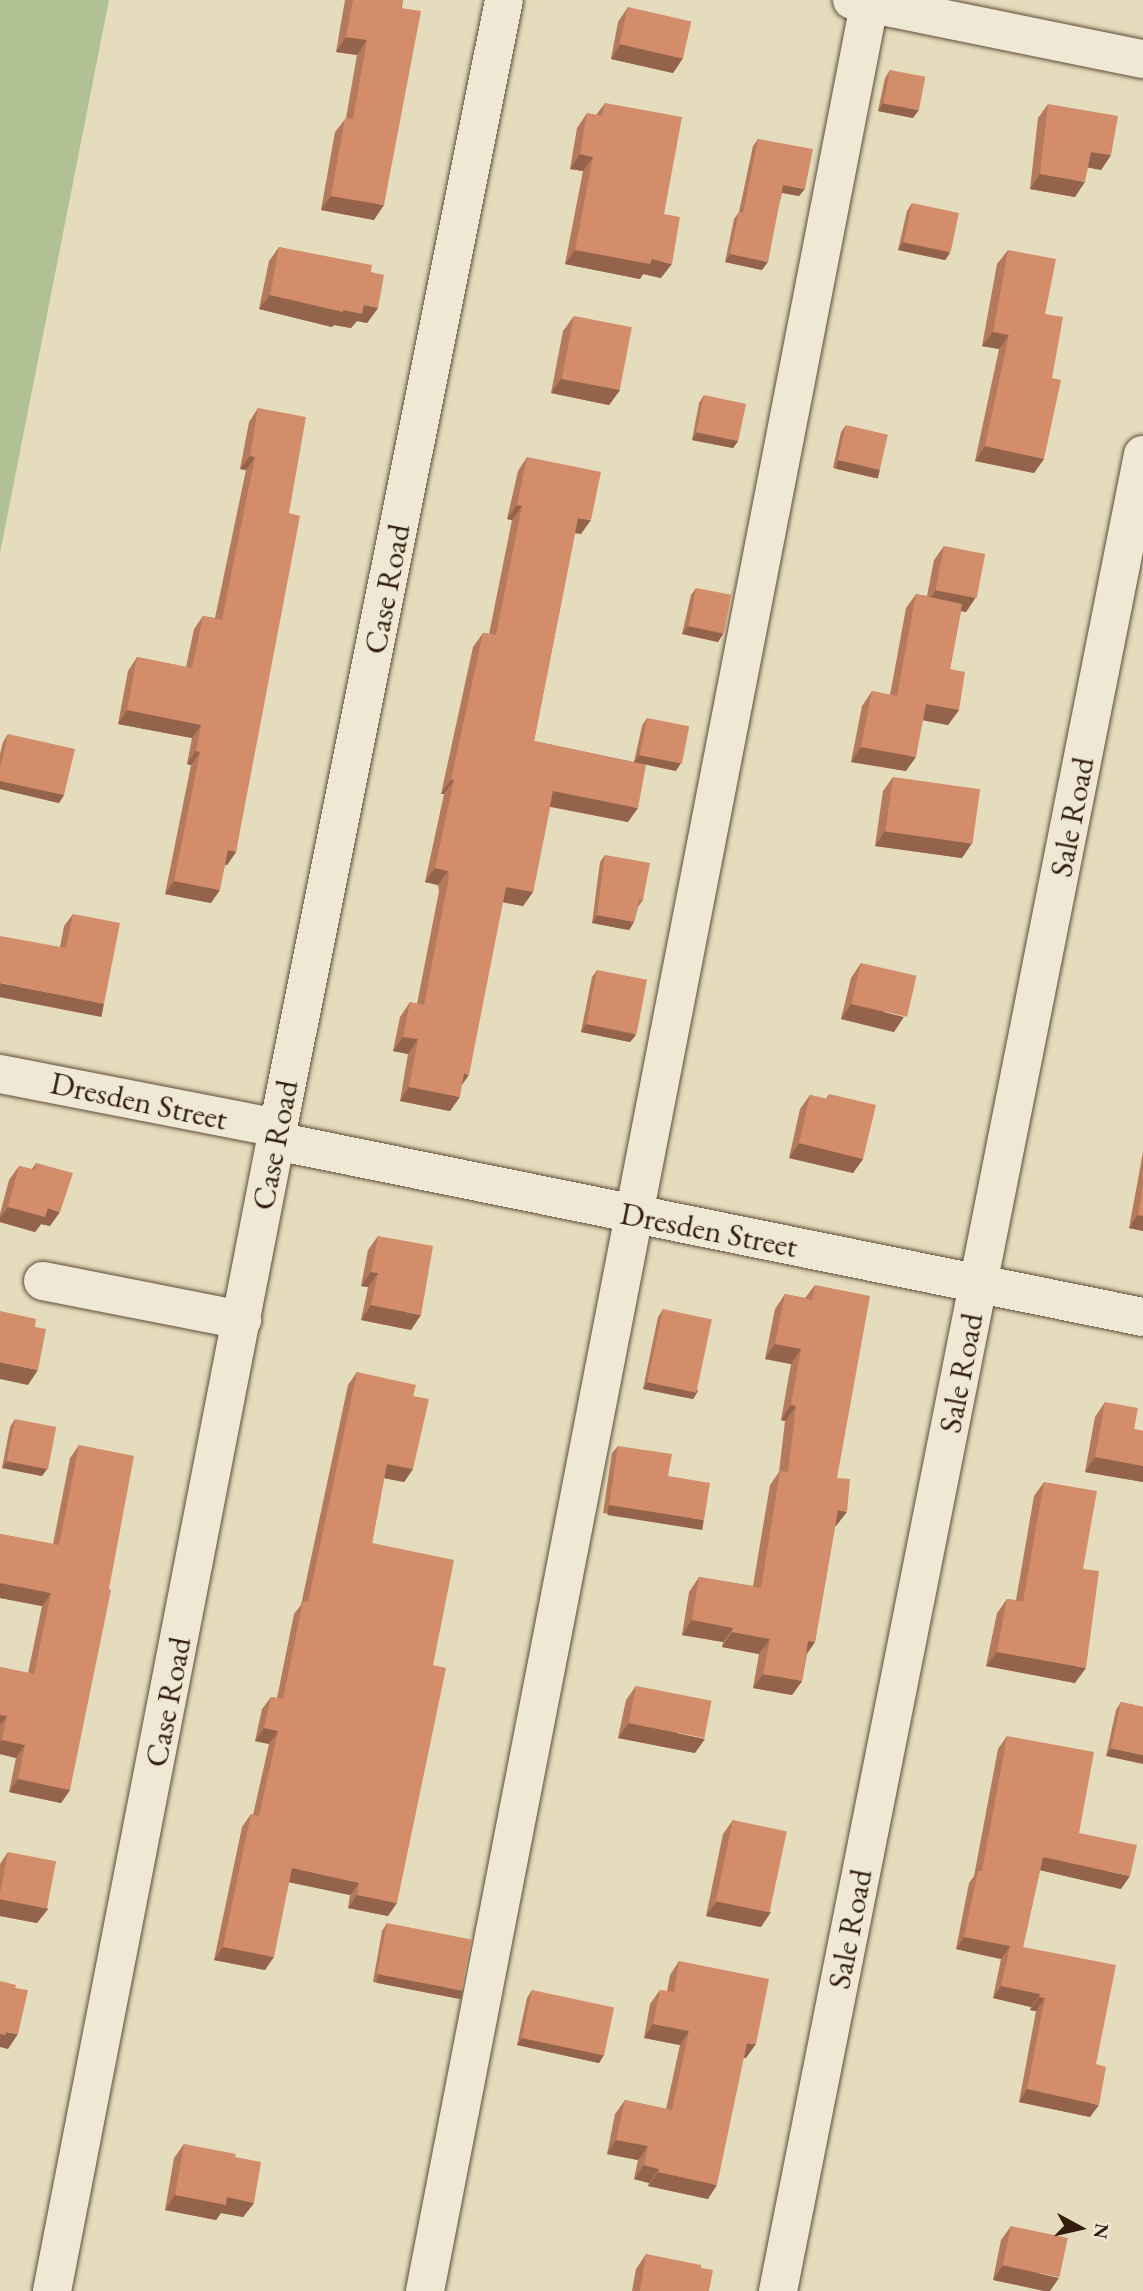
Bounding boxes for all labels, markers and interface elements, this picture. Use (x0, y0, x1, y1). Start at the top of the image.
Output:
street label: Case Road (356, 521, 418, 657)
street label: Sale Road (1042, 754, 1102, 880)
street label: Dresden Street (47, 1064, 231, 1138)
street label: Case Road (244, 1077, 306, 1213)
street label: Dresden Street (617, 1194, 801, 1266)
street label: Sale Road (931, 1310, 991, 1436)
street label: Case Road (137, 1634, 199, 1770)
street label: Sale Road (820, 1866, 880, 1992)
north arrow (1045, 2193, 1115, 2263)
text: N (1088, 2222, 1115, 2240)

